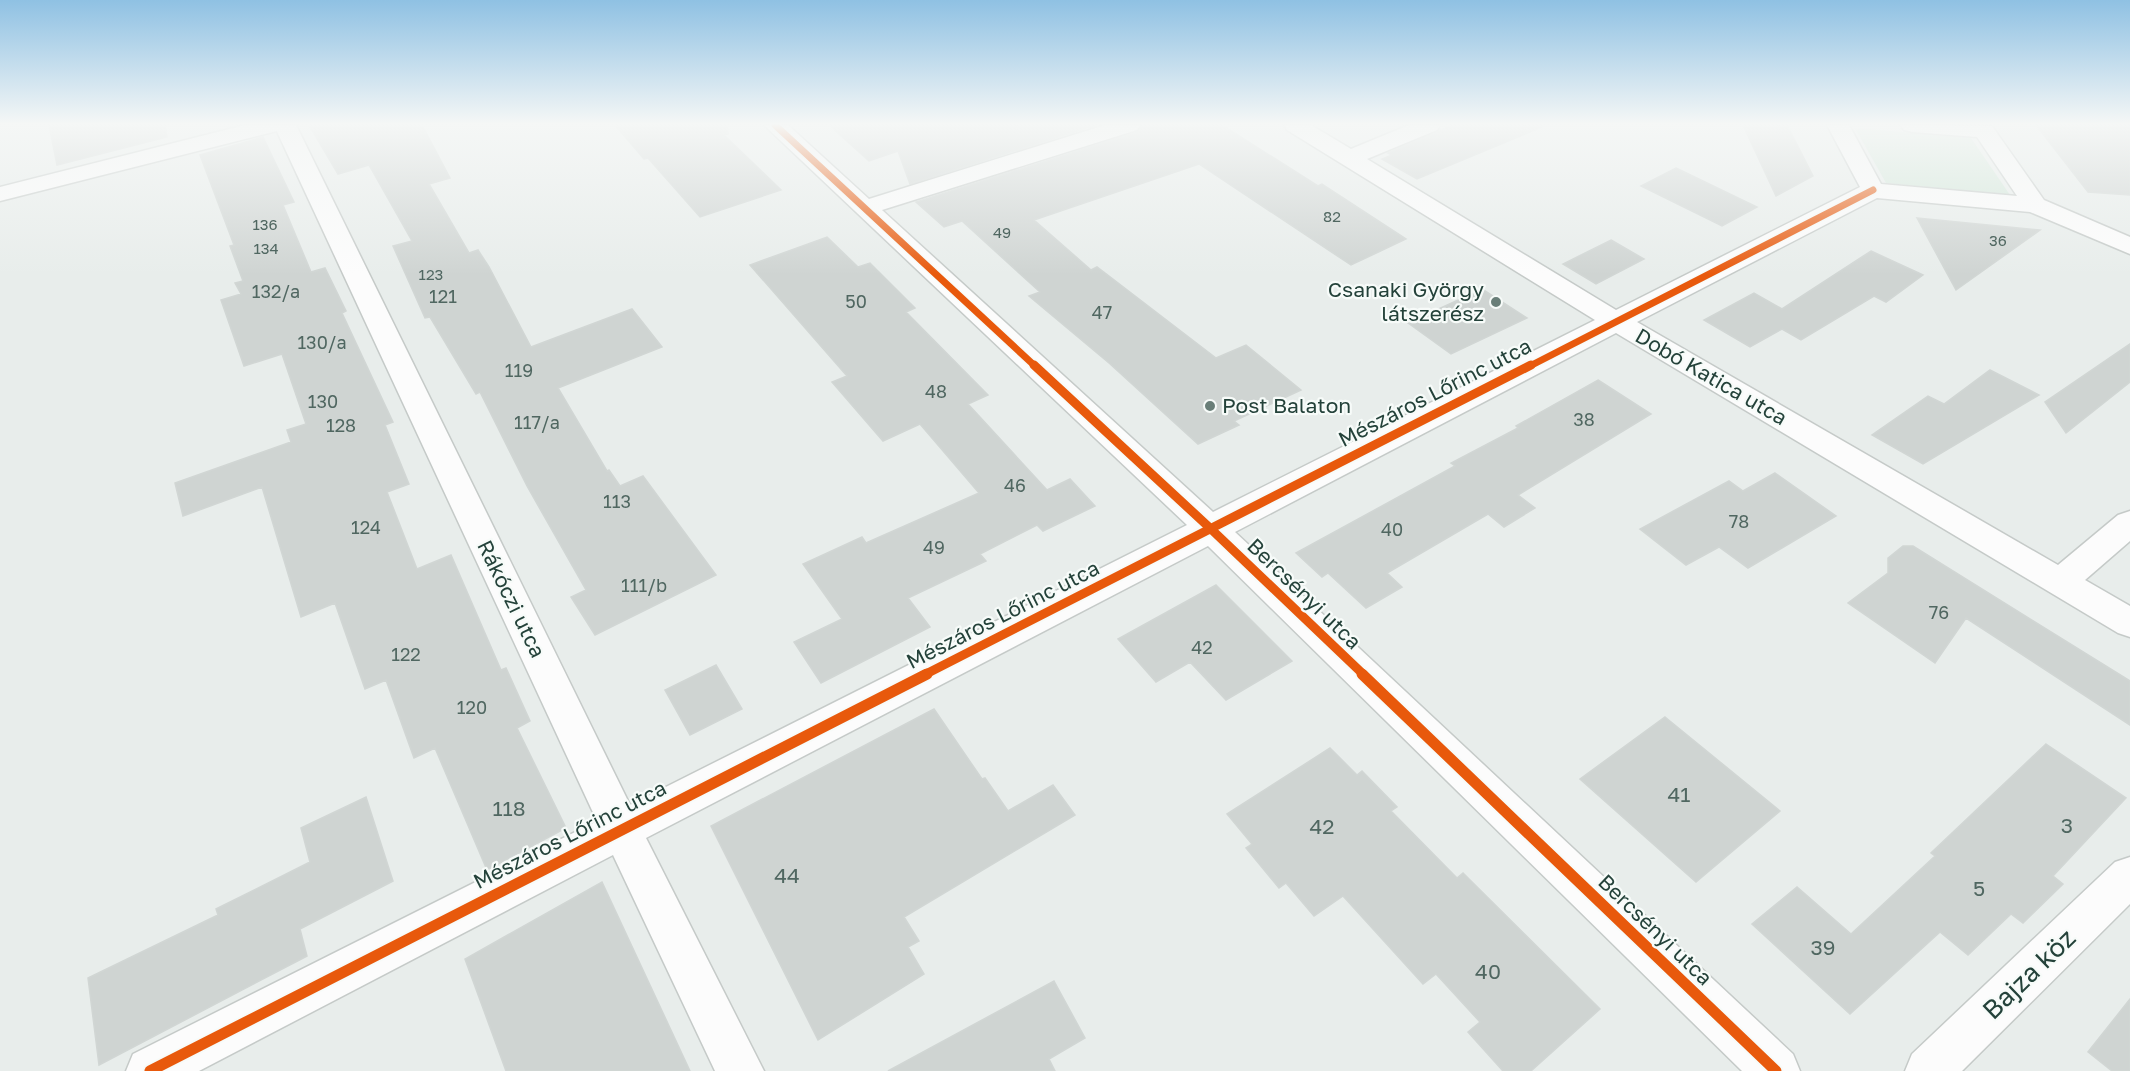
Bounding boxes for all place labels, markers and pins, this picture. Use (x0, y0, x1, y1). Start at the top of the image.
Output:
place label: Csanaki György látszerész (1328, 276, 1484, 326)
marker: Csanaki György látszerész (1489, 295, 1503, 309)
place label: Post Balaton (1222, 392, 1351, 418)
marker: Post Balaton (1203, 399, 1217, 413)

